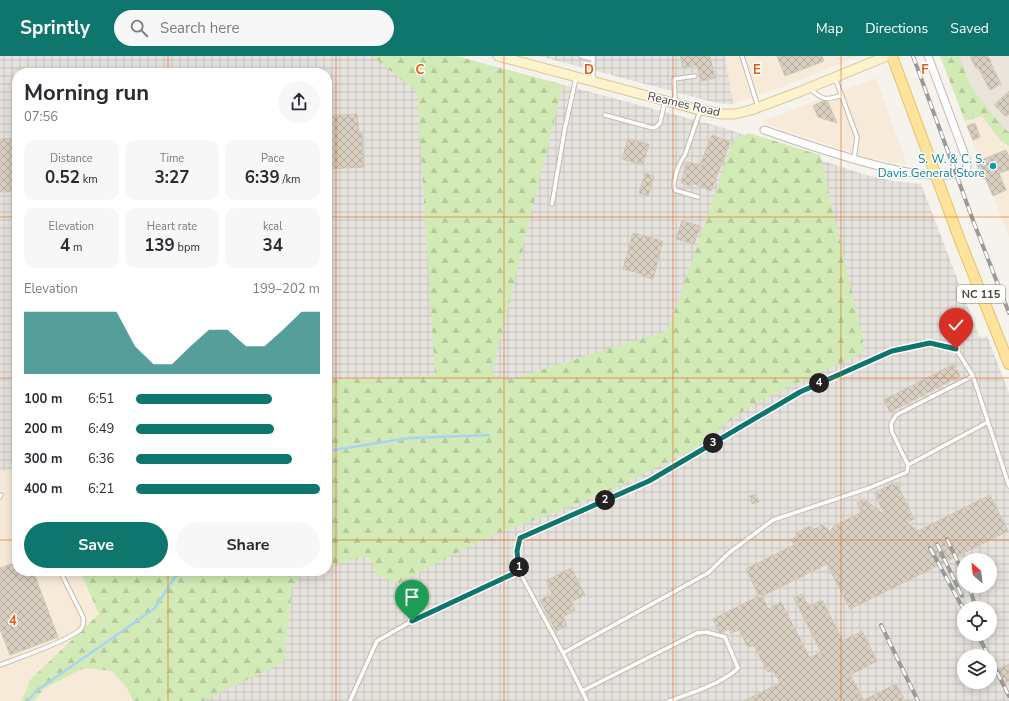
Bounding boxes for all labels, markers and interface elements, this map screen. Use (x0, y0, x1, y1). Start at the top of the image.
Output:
search box (114, 10, 394, 46)
text: Sprintly (20, 15, 90, 41)
icon: search (128, 17, 150, 39)
text: Search here (160, 18, 239, 38)
text: Map (816, 19, 843, 38)
text: Directions (865, 19, 928, 38)
text: Saved (950, 19, 989, 38)
text: C (416, 61, 425, 79)
text: D (584, 61, 594, 79)
text: E (753, 61, 761, 79)
text: F (921, 61, 929, 79)
text: Morning run (24, 78, 149, 108)
button: share (278, 81, 320, 123)
street label: Reames Road (646, 88, 722, 120)
text: 07:56 (24, 108, 58, 126)
text: Distance (50, 151, 93, 166)
text: Time (160, 151, 184, 166)
text: Pace (261, 151, 284, 166)
place label: S. W. & C. S. Davis General Store (878, 151, 985, 181)
marker: S. W. & C. S. Davis General Store (988, 161, 998, 171)
text: 0.52 (45, 166, 80, 189)
text: 3:27 (155, 166, 189, 189)
text: 6:39 (245, 166, 280, 189)
text: km (80, 172, 98, 187)
text: /km (280, 172, 300, 187)
text: Elevation (49, 219, 94, 234)
text: Heart rate (147, 219, 197, 234)
text: kcal (263, 219, 282, 234)
text: 4 (60, 234, 70, 257)
text: 139 (144, 234, 175, 257)
text: 34 (262, 234, 283, 257)
text: m (70, 240, 83, 255)
text: bpm (175, 240, 200, 255)
text: Elevation (24, 280, 78, 298)
text: 199–202 m (252, 280, 320, 298)
road number: NC 115 (957, 285, 1005, 303)
pin (939, 308, 973, 349)
icon: check (945, 314, 967, 336)
pin: 4 (809, 373, 829, 393)
text: 4 (816, 375, 822, 390)
text: 100 m (24, 390, 62, 408)
text: 6:51 (88, 390, 114, 408)
text: 200 m (24, 420, 62, 438)
text: 6:49 (88, 420, 114, 438)
pin: 3 (703, 433, 723, 453)
text: 3 (710, 435, 716, 450)
text: 300 m (24, 450, 62, 468)
text: 6:36 (88, 450, 114, 468)
text: 400 m (24, 480, 62, 498)
text: 6:21 (88, 480, 114, 498)
pin: 2 (595, 490, 615, 510)
text: 2 (602, 492, 608, 507)
button: Save (24, 522, 168, 568)
button: Share (176, 522, 320, 568)
north arrow (957, 553, 997, 593)
map controls (957, 553, 997, 689)
pin: 1 (509, 557, 529, 577)
text: 1 (516, 559, 522, 574)
pin (395, 580, 429, 621)
icon: arrive (401, 586, 423, 608)
button: locate (957, 601, 997, 641)
text: 4 (9, 612, 17, 630)
button: layers (957, 649, 997, 689)

